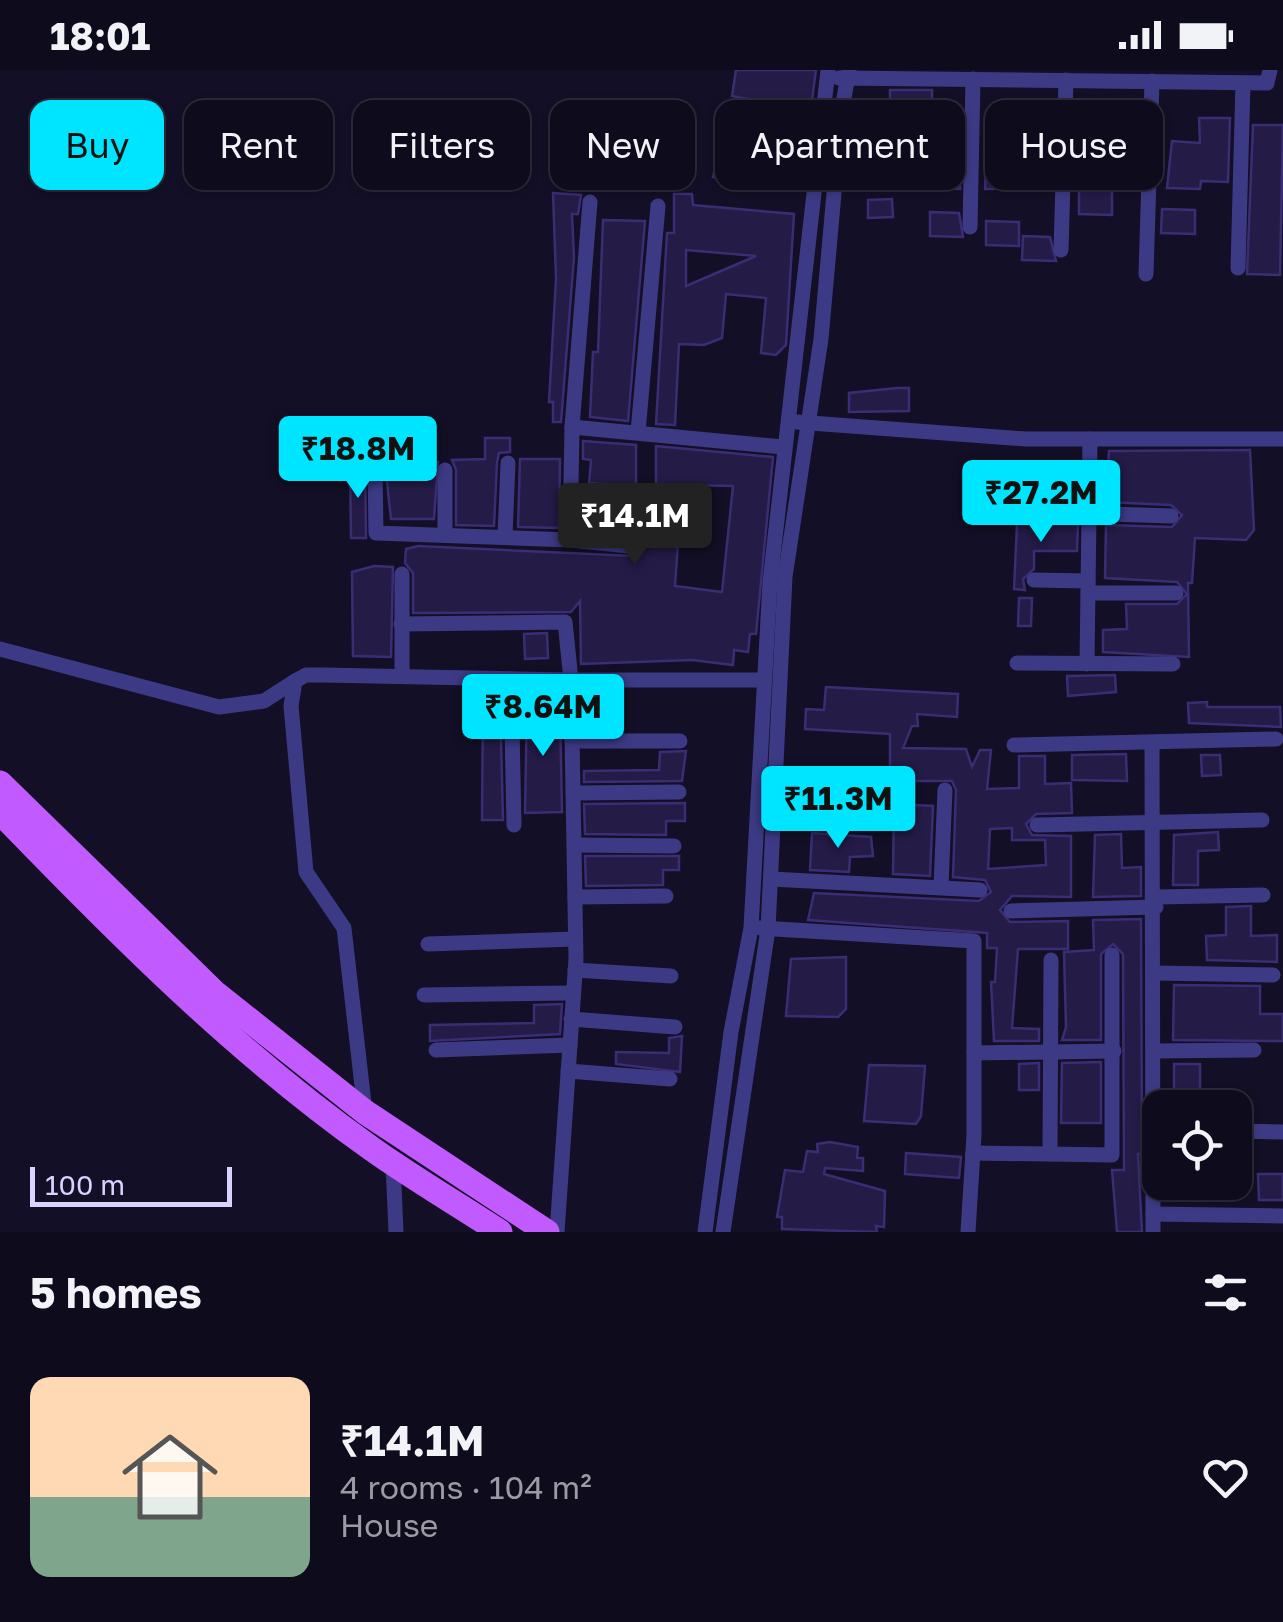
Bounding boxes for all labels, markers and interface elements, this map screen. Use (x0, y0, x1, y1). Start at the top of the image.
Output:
text: 18:01 (50, 13, 150, 58)
chip: Buy (30, 100, 164, 190)
chip: Rent (184, 100, 333, 190)
chip: Filters (353, 100, 530, 190)
chip: New (550, 100, 695, 190)
chip: Apartment (715, 100, 965, 190)
chip: House (985, 100, 1163, 190)
pin: ₹18.8M (277, 416, 439, 501)
text: ₹18.8M (301, 429, 415, 467)
pin: ₹27.2M (960, 460, 1122, 545)
text: ₹27.2M (984, 473, 1098, 511)
pin: ₹14.1M (554, 483, 716, 568)
text: ₹14.1M (580, 496, 690, 534)
pin: ₹8.64M (462, 674, 624, 759)
text: ₹8.64M (484, 687, 602, 725)
pin: ₹11.3M (757, 766, 919, 851)
text: ₹11.3M (783, 779, 893, 817)
map controls (1142, 1090, 1252, 1200)
button: locate (1142, 1090, 1252, 1200)
scale bar (30, 1162, 232, 1206)
text: 100 m (45, 1168, 125, 1201)
icon: filters (1198, 1265, 1253, 1320)
text: 5 homes (30, 1267, 202, 1317)
text: ₹14.1M (340, 1415, 484, 1465)
icon: home (110, 1417, 230, 1537)
icon: heart (1198, 1450, 1253, 1505)
text: 4 rooms · 104 m² (340, 1468, 592, 1506)
text: House (340, 1506, 438, 1544)

